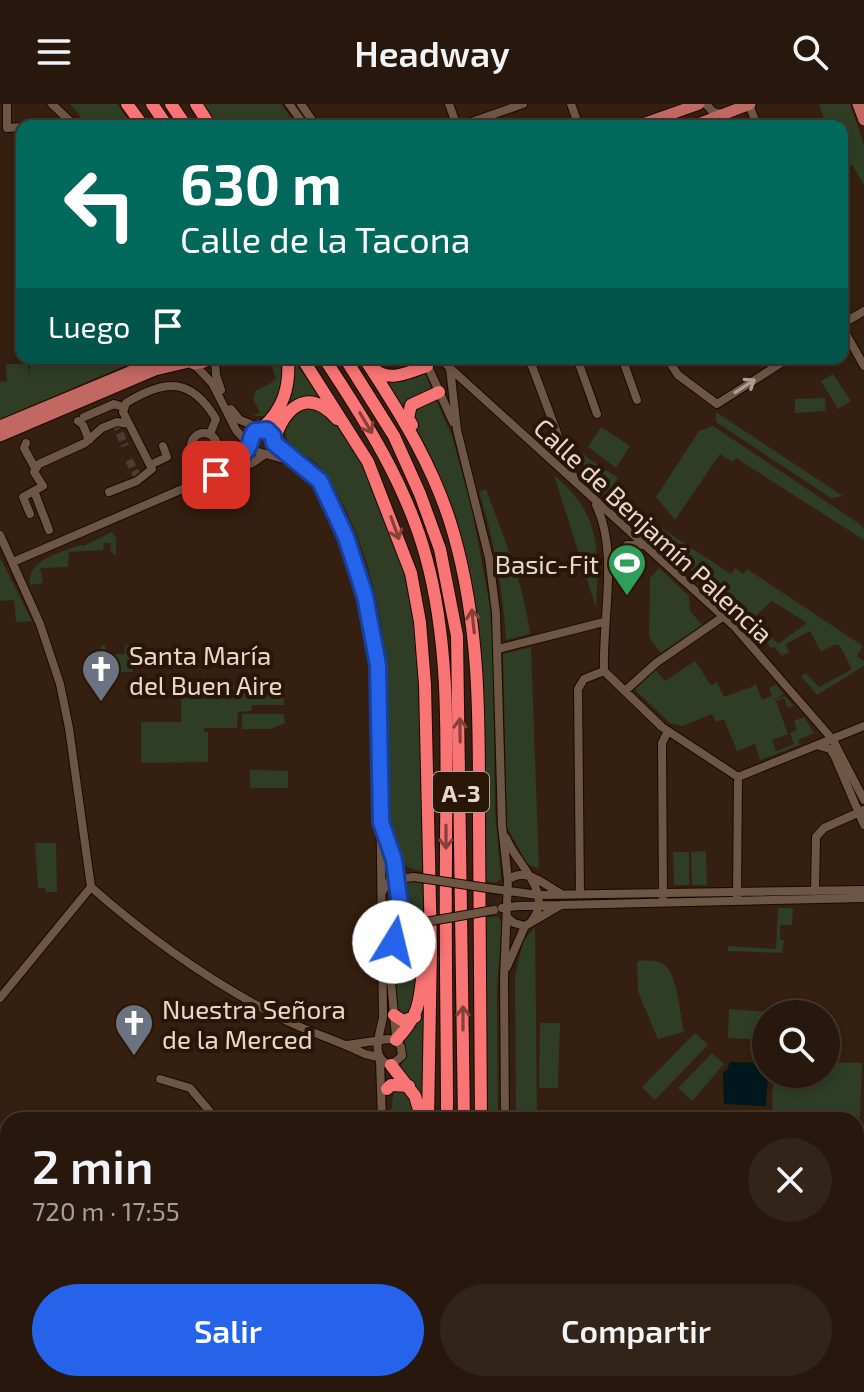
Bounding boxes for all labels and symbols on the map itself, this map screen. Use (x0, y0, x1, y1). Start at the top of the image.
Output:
one-way arrow (733, 378, 755, 395)
one-way arrow (358, 411, 374, 434)
street label: Calle de Benjamín Palencia (528, 411, 780, 649)
pin (182, 441, 250, 509)
one-way arrow (389, 515, 404, 540)
sports icon: Basic-Fit (606, 542, 648, 597)
place label: Basic-Fit (495, 548, 599, 579)
one-way arrow (465, 608, 480, 635)
place label: Santa María del Buen Aire (129, 639, 283, 700)
church icon: Santa María del Buen Aire (80, 648, 122, 703)
one-way arrow (453, 717, 468, 744)
road number: A-3 (433, 772, 489, 812)
one-way arrow (438, 823, 454, 850)
position arrow (352, 900, 436, 984)
place label: Nuestra Señora de la Merced (162, 993, 346, 1054)
church icon: Nuestra Señora de la Merced (113, 1002, 155, 1057)
one-way arrow (455, 1005, 471, 1032)

